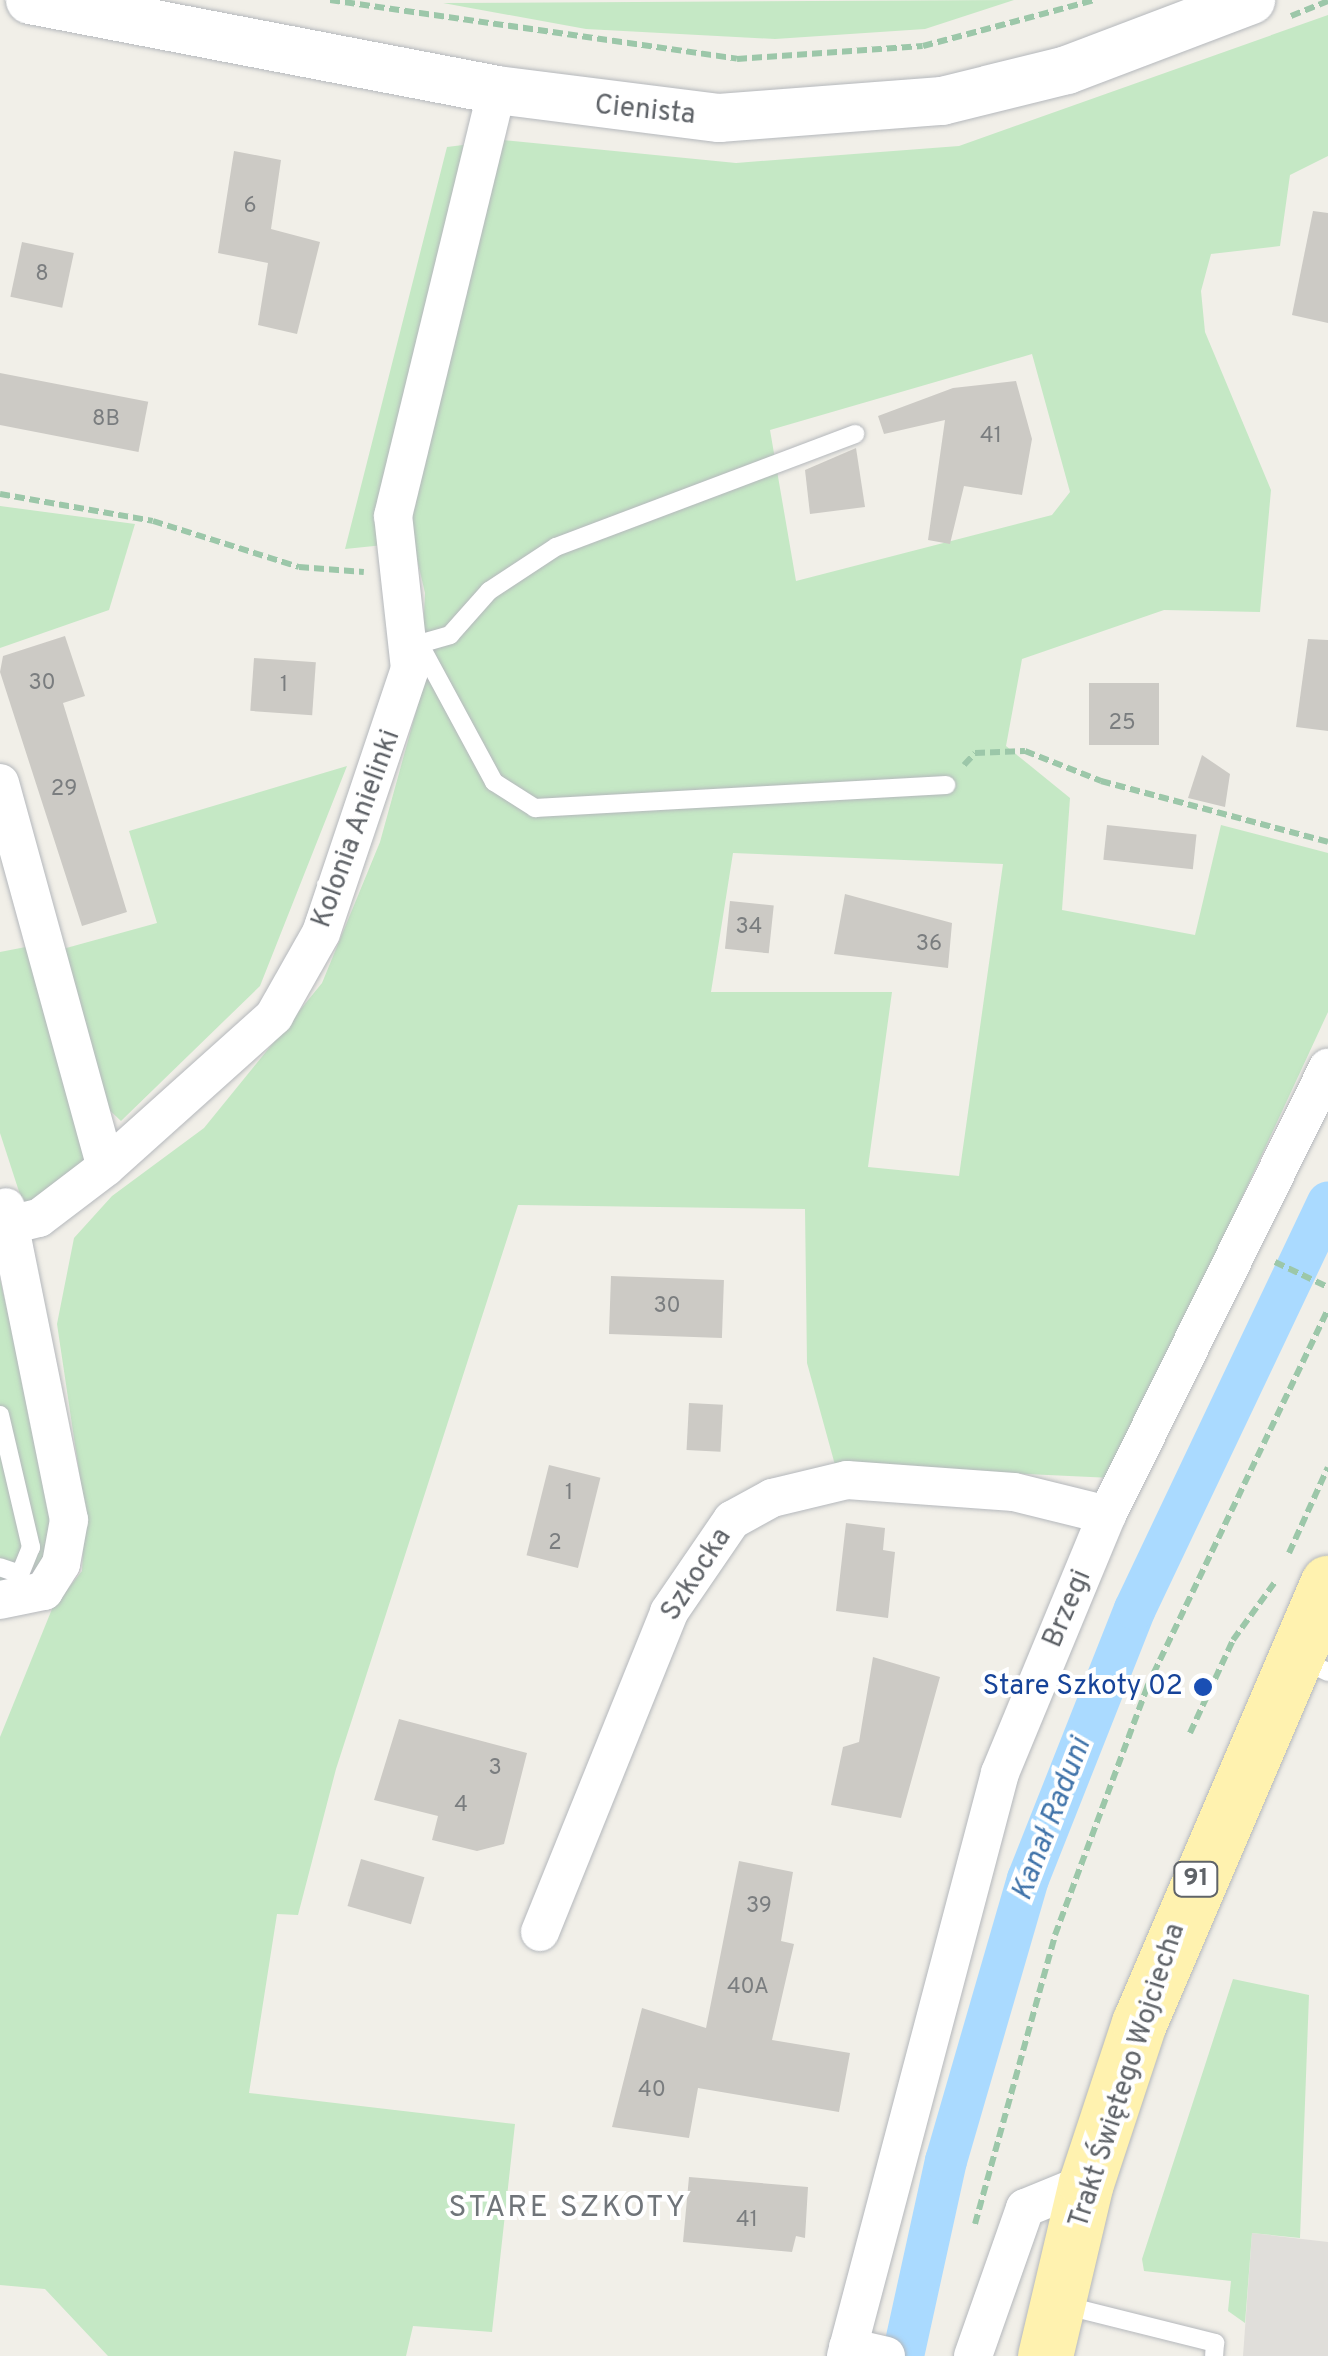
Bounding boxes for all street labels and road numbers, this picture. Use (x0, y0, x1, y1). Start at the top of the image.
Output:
street label: Cienista (593, 89, 697, 133)
street label: Kolonia Anielinki (305, 725, 409, 933)
street label: Szkocka (655, 1522, 739, 1628)
street label: Brzegi (1037, 1565, 1099, 1653)
road number: 91 (1171, 1859, 1221, 1899)
street label: Trakt Świętego Wojciecha (1063, 1919, 1193, 2233)

